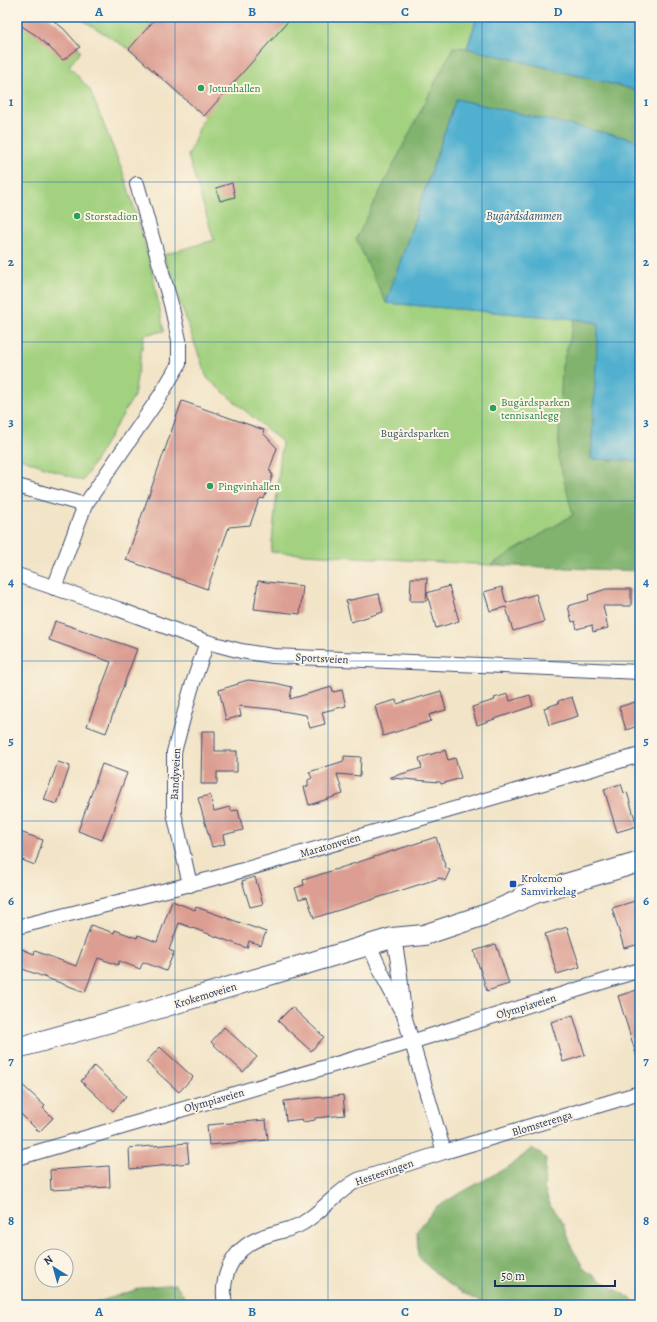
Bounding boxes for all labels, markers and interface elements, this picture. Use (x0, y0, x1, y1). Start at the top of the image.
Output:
text: A (94, 3, 104, 20)
text: B (248, 3, 256, 20)
text: C (401, 3, 409, 20)
text: D (553, 3, 563, 20)
place label: Jotunhallen (209, 81, 261, 96)
marker: Jotunhallen (196, 83, 206, 93)
text: 1 (9, 93, 14, 110)
text: 1 (644, 93, 649, 110)
water label: Bugårdsdammen (486, 208, 562, 224)
place label: Storstadion (85, 209, 138, 224)
marker: Storstadion (72, 211, 82, 221)
text: 2 (8, 253, 15, 270)
text: 2 (643, 253, 650, 270)
place label: Bugårdsparken tennisanlegg (501, 395, 570, 423)
marker: Bugårdsparken tennisanlegg (488, 403, 498, 413)
text: 3 (8, 413, 14, 430)
text: 3 (643, 413, 649, 430)
park label: Bugårdsparken (381, 426, 449, 441)
place label: Pingvinhallen (218, 479, 280, 494)
marker: Pingvinhallen (205, 481, 215, 491)
text: 4 (8, 573, 14, 590)
text: 4 (643, 573, 649, 590)
street label: Sportsveien (295, 650, 349, 667)
text: 5 (8, 732, 14, 749)
text: 5 (643, 732, 649, 749)
street label: Bandyveien (167, 748, 184, 801)
street label: Maratonveien (298, 830, 362, 861)
place label: Krokemo Samvirkelag (521, 871, 577, 899)
marker: Krokemo Samvirkelag (508, 879, 518, 889)
text: 6 (8, 892, 14, 909)
text: 6 (643, 892, 649, 909)
street label: Krokemoveien (172, 979, 238, 1012)
street label: Olympiaveien (494, 990, 558, 1023)
text: 7 (8, 1052, 14, 1069)
text: 7 (643, 1052, 649, 1069)
street label: Olympiaveien (182, 1085, 246, 1116)
street label: Blomsterenga (510, 1107, 575, 1140)
street label: Hestesvingen (353, 1155, 415, 1189)
text: 8 (8, 1212, 14, 1229)
text: 8 (643, 1212, 649, 1229)
north arrow (34, 1248, 74, 1288)
text: N (41, 1252, 56, 1269)
scale bar (495, 1262, 615, 1288)
text: 50 m (501, 1268, 525, 1284)
text: A (94, 1303, 104, 1320)
text: B (248, 1303, 256, 1320)
text: C (401, 1303, 409, 1320)
text: D (553, 1303, 563, 1320)

